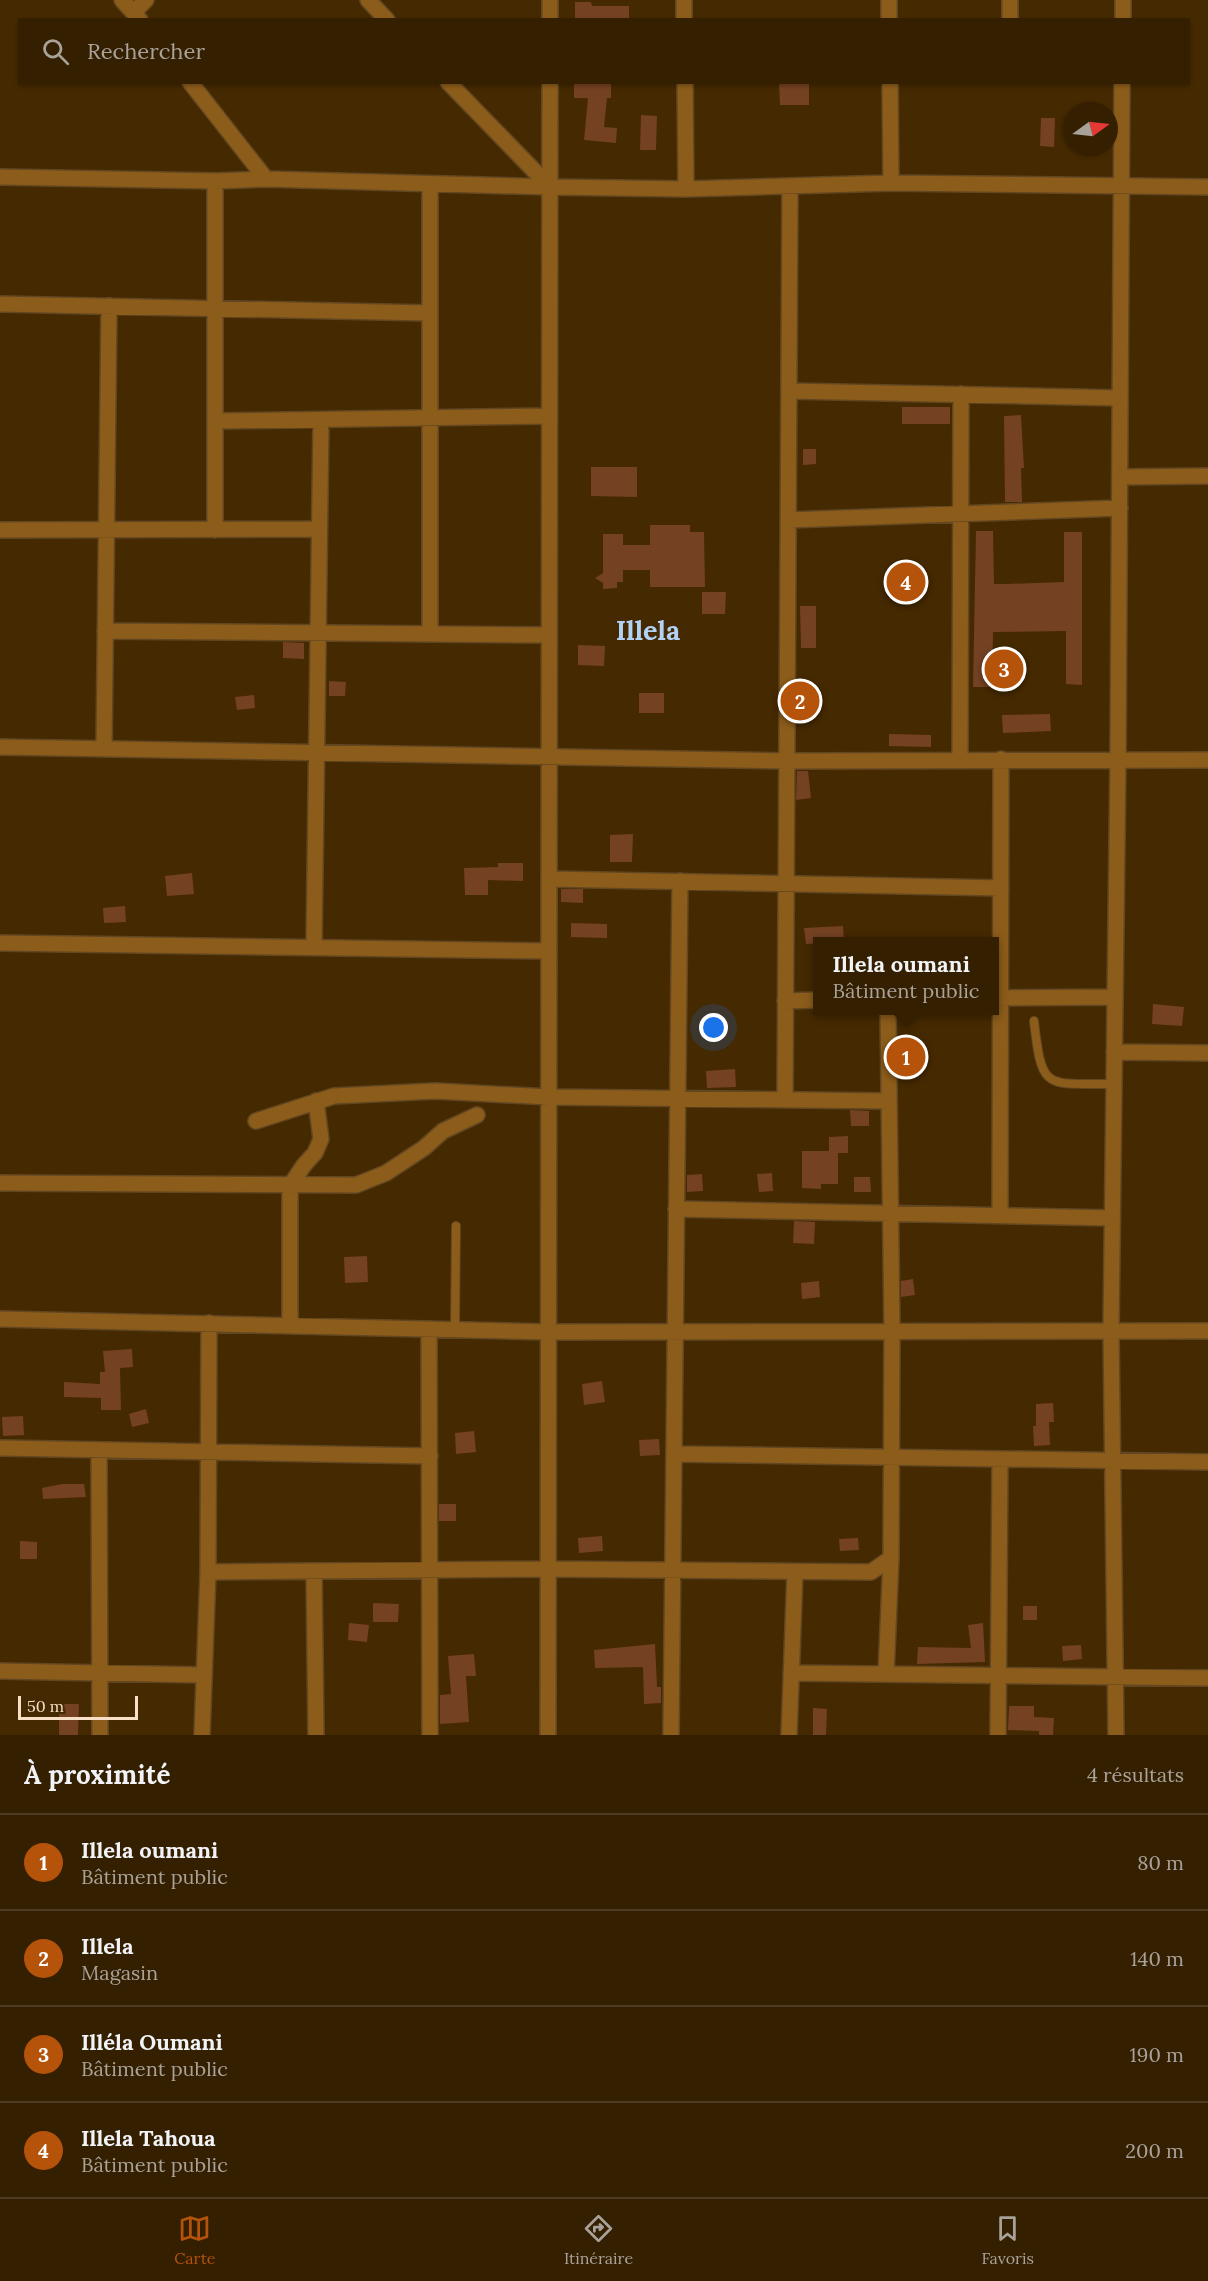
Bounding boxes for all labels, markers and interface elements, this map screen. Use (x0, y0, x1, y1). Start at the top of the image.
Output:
search box (18, 18, 1190, 84)
icon: search (39, 35, 72, 68)
text: Rechercher (87, 37, 205, 65)
north arrow (1064, 102, 1118, 156)
pin: 4 (886, 560, 926, 604)
district label: Illela (616, 613, 680, 647)
pin: 3 (984, 646, 1024, 692)
pin: 2 (780, 678, 820, 724)
popup (813, 937, 999, 1015)
text: Illela oumani (833, 950, 970, 978)
text: Bâtiment public (833, 978, 979, 1003)
your location (699, 1013, 728, 1042)
pin: 1 (886, 1034, 926, 1080)
scale bar (18, 1693, 138, 1720)
text: 50 m (27, 1696, 64, 1716)
text: À proximité (24, 1758, 170, 1791)
text: 4 résultats (1087, 1762, 1184, 1787)
text: Illela oumani (81, 1836, 218, 1864)
text: 1 (39, 1850, 48, 1875)
text: 80 m (1137, 1850, 1184, 1875)
text: Bâtiment public (81, 1864, 228, 1889)
text: Illela (81, 1932, 133, 1960)
text: 2 (38, 1946, 49, 1971)
text: 140 m (1130, 1946, 1184, 1971)
text: Magasin (81, 1960, 158, 1985)
text: Illéla Oumani (81, 2028, 223, 2056)
text: 3 (38, 2042, 49, 2067)
text: 190 m (1130, 2042, 1184, 2067)
text: Bâtiment public (81, 2056, 228, 2081)
text: Illela Tahoua (81, 2124, 216, 2152)
text: 4 (38, 2138, 49, 2163)
text: 200 m (1125, 2138, 1184, 2163)
text: Bâtiment public (81, 2152, 228, 2177)
tab: Carte (174, 2212, 216, 2268)
tab: Itinéraire (564, 2212, 633, 2268)
tab: Favoris (981, 2212, 1034, 2268)

